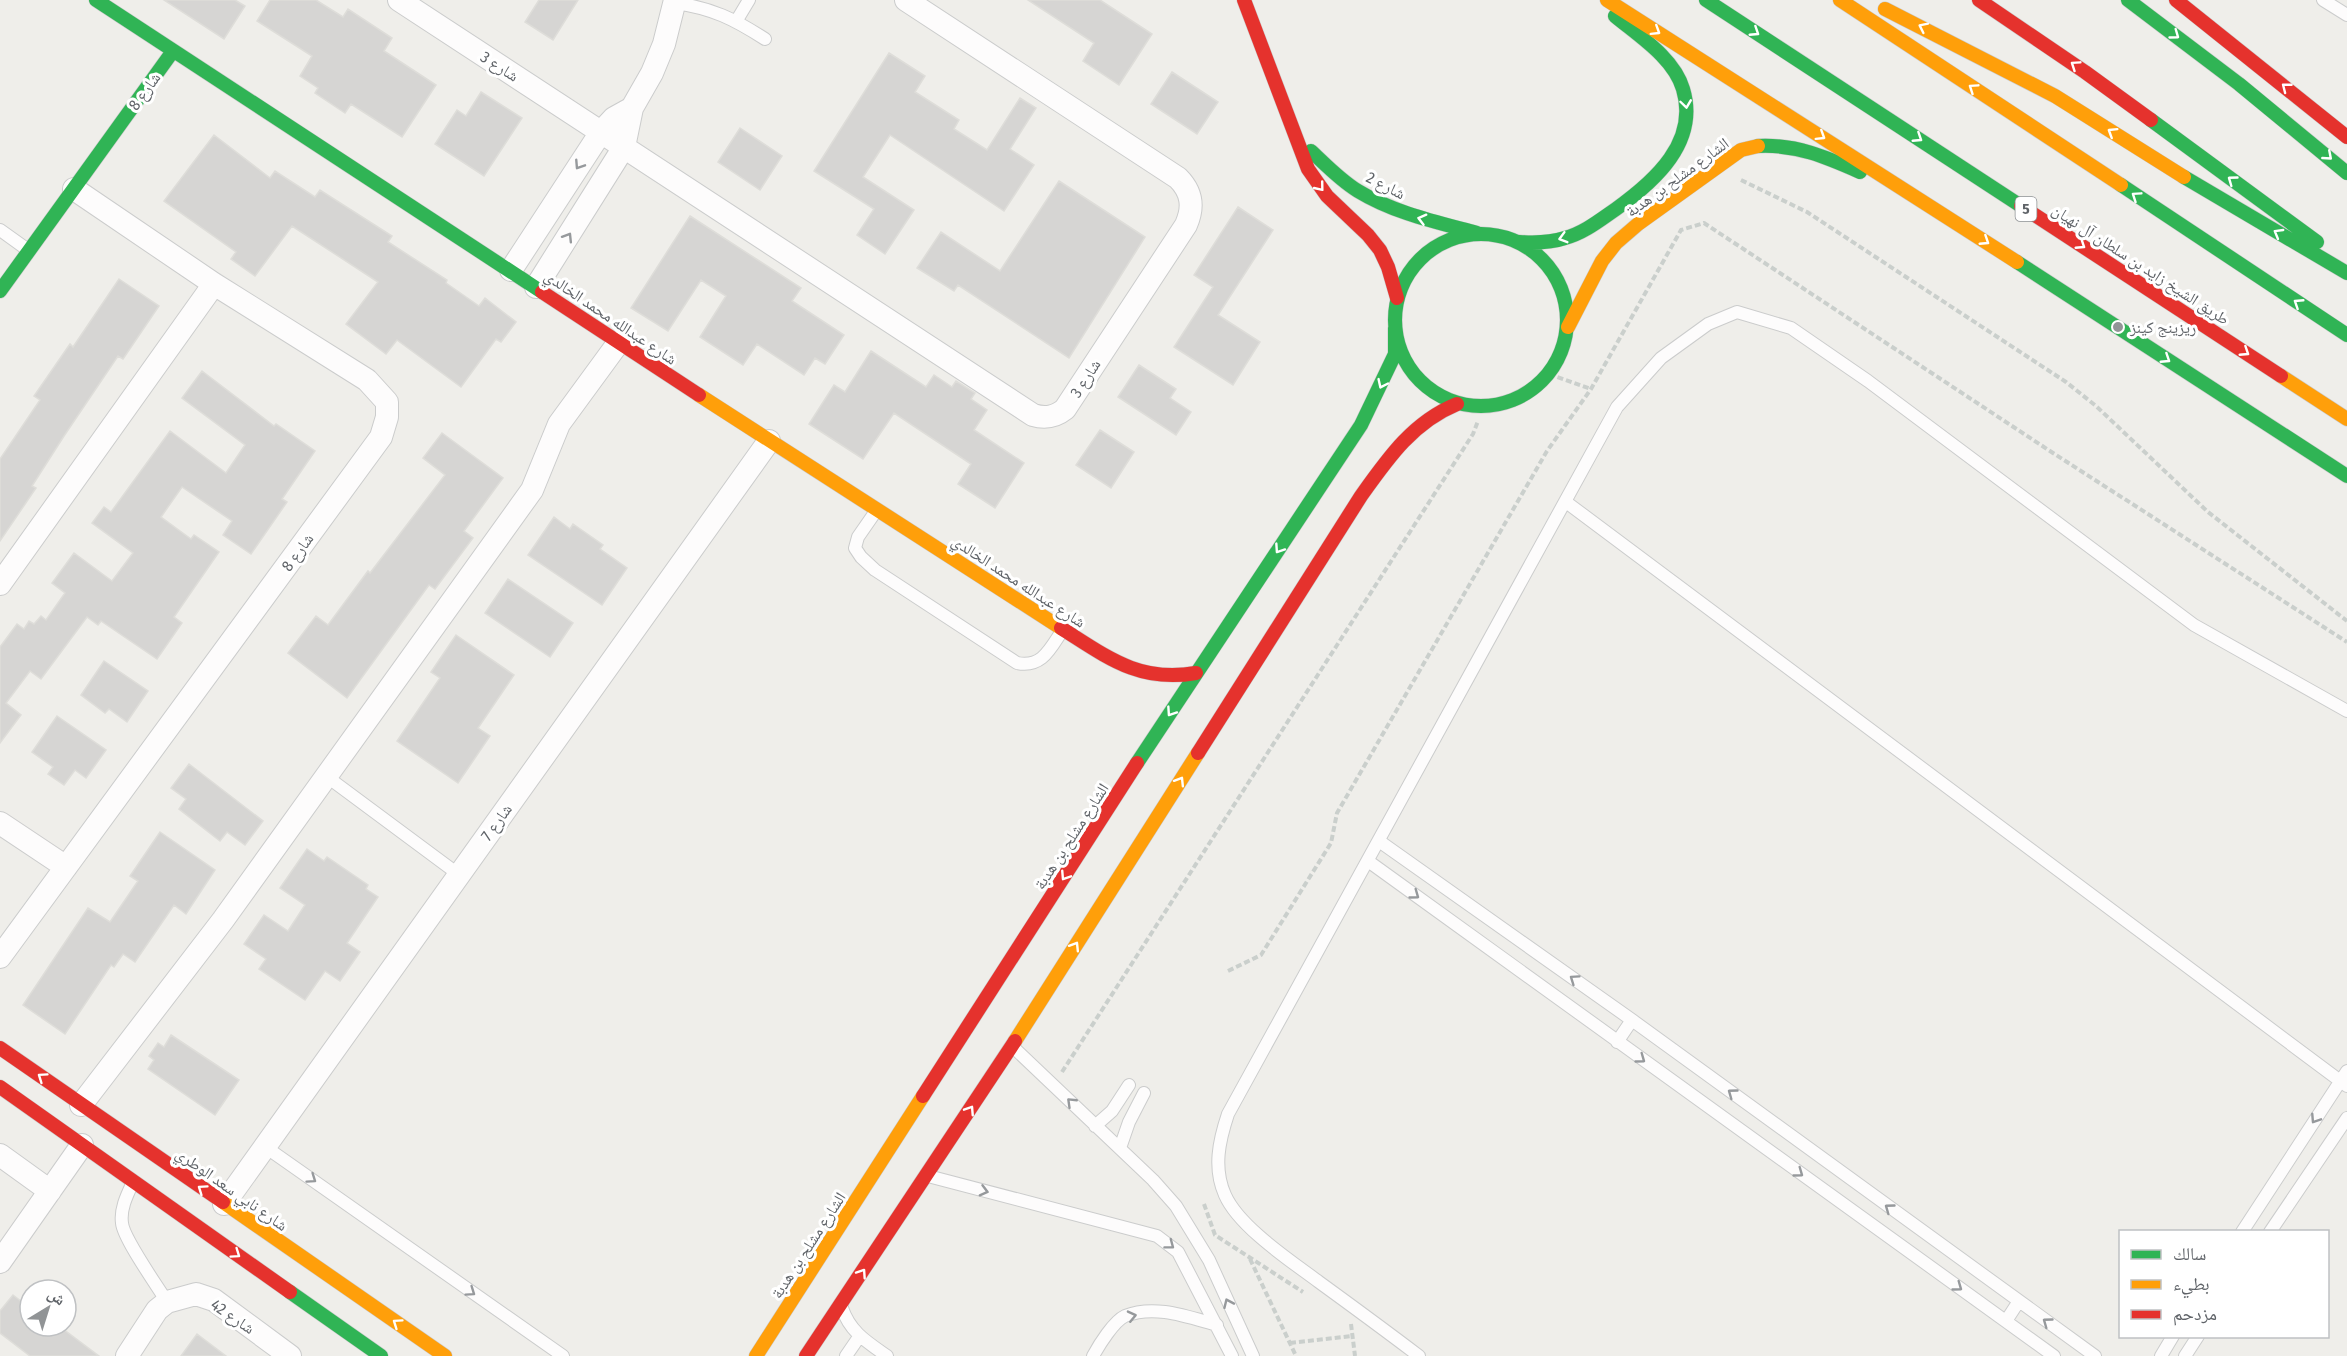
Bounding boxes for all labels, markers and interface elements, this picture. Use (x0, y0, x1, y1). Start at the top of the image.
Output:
one-way arrow (1918, 23, 1929, 35)
one-way arrow (1650, 24, 1660, 36)
one-way arrow (1749, 24, 1759, 36)
one-way arrow (2168, 27, 2179, 38)
street label: شارع 3 (477, 47, 522, 87)
one-way arrow (2070, 61, 2081, 72)
street label: شارع 8 (124, 69, 165, 115)
one-way arrow (2282, 83, 2293, 94)
one-way arrow (1969, 84, 1980, 95)
one-way arrow (1679, 100, 1692, 109)
one-way arrow (1815, 128, 1825, 140)
one-way arrow (2107, 128, 2118, 139)
one-way arrow (1912, 131, 1922, 143)
street label: الشارع مشلح بن هدبة (1622, 134, 1733, 222)
one-way arrow (2321, 149, 2332, 160)
one-way arrow (575, 159, 586, 170)
street label: شارع 2 (1363, 168, 1408, 204)
one-way arrow (2228, 176, 2239, 187)
one-way arrow (1312, 180, 1323, 191)
one-way arrow (2131, 192, 2142, 203)
road number: 5 (2016, 197, 2036, 221)
street label: طريق الشيخ زايد بن سلطان آل نهيان (2048, 200, 2233, 330)
one-way arrow (1417, 213, 1427, 226)
one-way arrow (2274, 228, 2284, 240)
one-way arrow (1558, 231, 1569, 243)
one-way arrow (560, 233, 572, 243)
one-way arrow (1978, 234, 1989, 245)
one-way arrow (2075, 238, 2086, 249)
street label: شارع عبدالله محمد الخالدي (539, 266, 680, 371)
one-way arrow (2294, 299, 2305, 310)
place label: ريزينج كينز (2129, 318, 2196, 338)
marker: ريزينج كينز (2111, 320, 2125, 334)
one-way arrow (2238, 344, 2249, 355)
one-way arrow (2160, 351, 2171, 362)
street label: شارع 3 (1066, 356, 1106, 401)
one-way arrow (1377, 377, 1389, 388)
street label: شارع 8 (277, 530, 318, 576)
street label: شارع عبدالله محمد الخالدي (947, 531, 1089, 634)
one-way arrow (1274, 543, 1286, 553)
one-way arrow (1167, 705, 1178, 716)
one-way arrow (1173, 777, 1184, 788)
street label: الشارع مشلح بن هدبة (1030, 780, 1114, 893)
street label: شارع 7 (477, 800, 517, 845)
one-way arrow (1062, 869, 1073, 880)
one-way arrow (1409, 888, 1420, 899)
one-way arrow (1068, 942, 1080, 952)
one-way arrow (1569, 975, 1580, 986)
one-way arrow (1635, 1052, 1646, 1063)
one-way arrow (38, 1073, 49, 1084)
one-way arrow (1727, 1089, 1738, 1100)
one-way arrow (1068, 1099, 1079, 1110)
one-way arrow (963, 1106, 974, 1117)
one-way arrow (2311, 1113, 2322, 1124)
street label: شارع نابي سعد الوطري (170, 1144, 291, 1238)
one-way arrow (1793, 1166, 1804, 1177)
one-way arrow (305, 1172, 316, 1183)
one-way arrow (979, 1183, 989, 1196)
one-way arrow (197, 1185, 208, 1196)
street label: الشارع مشلح بن هدبة (767, 1189, 851, 1302)
one-way arrow (1885, 1204, 1896, 1215)
legend (2119, 1230, 2329, 1338)
one-way arrow (1163, 1238, 1174, 1249)
text: سالك (2173, 1243, 2206, 1265)
one-way arrow (230, 1247, 241, 1258)
one-way arrow (855, 1268, 866, 1279)
text: بطيء (2173, 1273, 2210, 1299)
north arrow (18, 1278, 78, 1338)
one-way arrow (1951, 1280, 1962, 1291)
text: ش (44, 1284, 69, 1309)
one-way arrow (465, 1285, 476, 1296)
street label: شارع 42 (207, 1295, 258, 1339)
one-way arrow (1223, 1298, 1235, 1309)
text: مزدحم (2173, 1303, 2217, 1326)
one-way arrow (1127, 1310, 1137, 1323)
one-way arrow (2043, 1318, 2054, 1329)
one-way arrow (393, 1319, 404, 1330)

